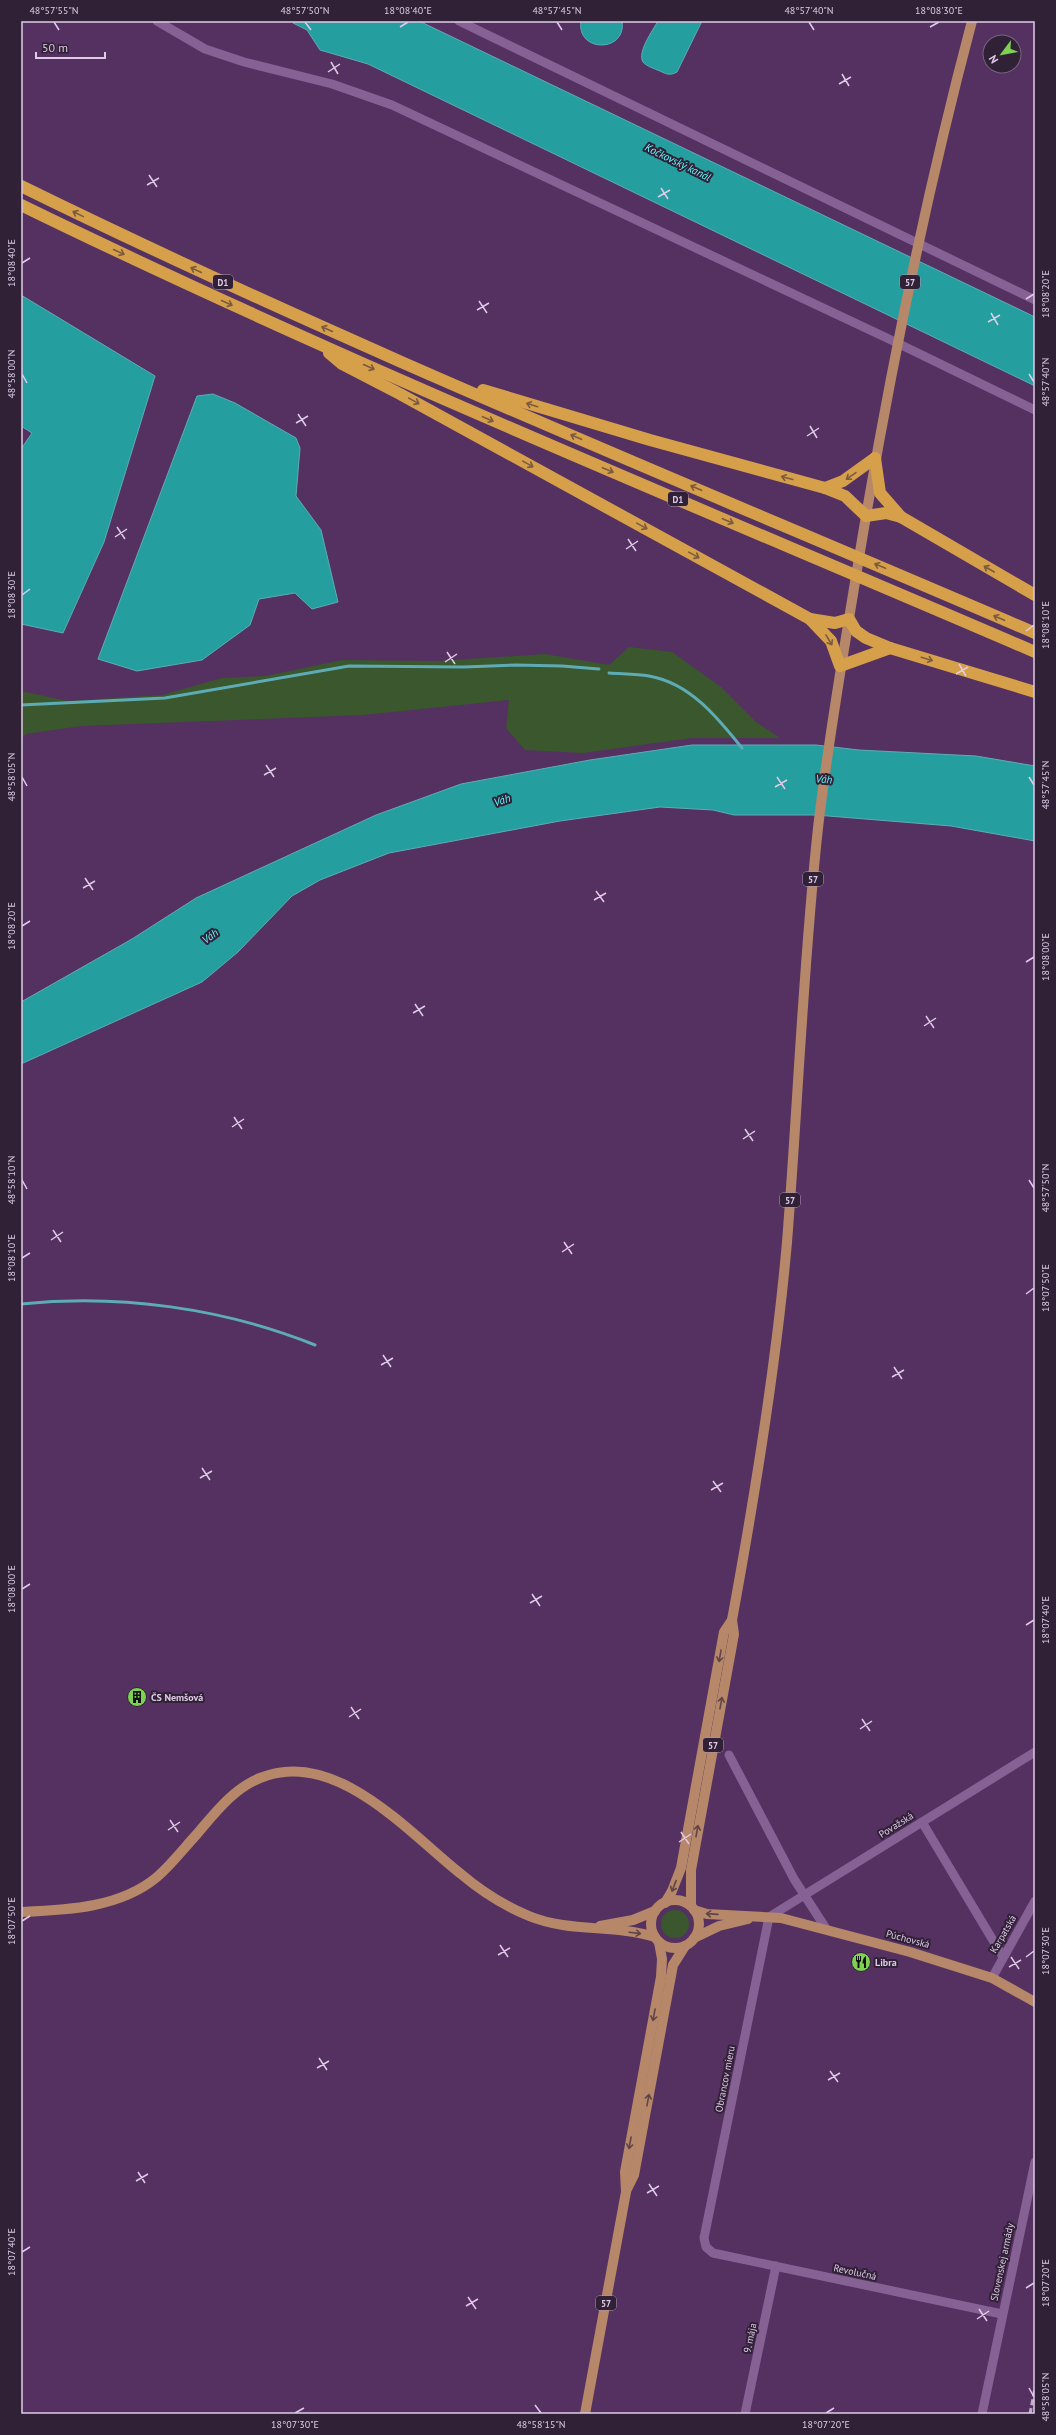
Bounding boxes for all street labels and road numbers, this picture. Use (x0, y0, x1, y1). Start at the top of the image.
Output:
road number: D1 (213, 275, 233, 289)
road number: 57 (900, 275, 920, 289)
road number: D1 (668, 492, 688, 506)
road number: 57 (803, 872, 823, 886)
road number: 57 (780, 1193, 800, 1207)
road number: 57 (703, 1738, 723, 1752)
street label: Považská (876, 1809, 916, 1841)
street label: Karpatská (987, 1913, 1019, 1955)
street label: Púchovská (885, 1927, 931, 1951)
street label: Obrancov mieru (712, 2045, 738, 2113)
street label: Slovenskej armády (987, 2221, 1017, 2302)
street label: Revolučná (832, 2261, 878, 2283)
road number: 57 (596, 2296, 616, 2310)
street label: 9. mája (741, 2322, 760, 2354)

